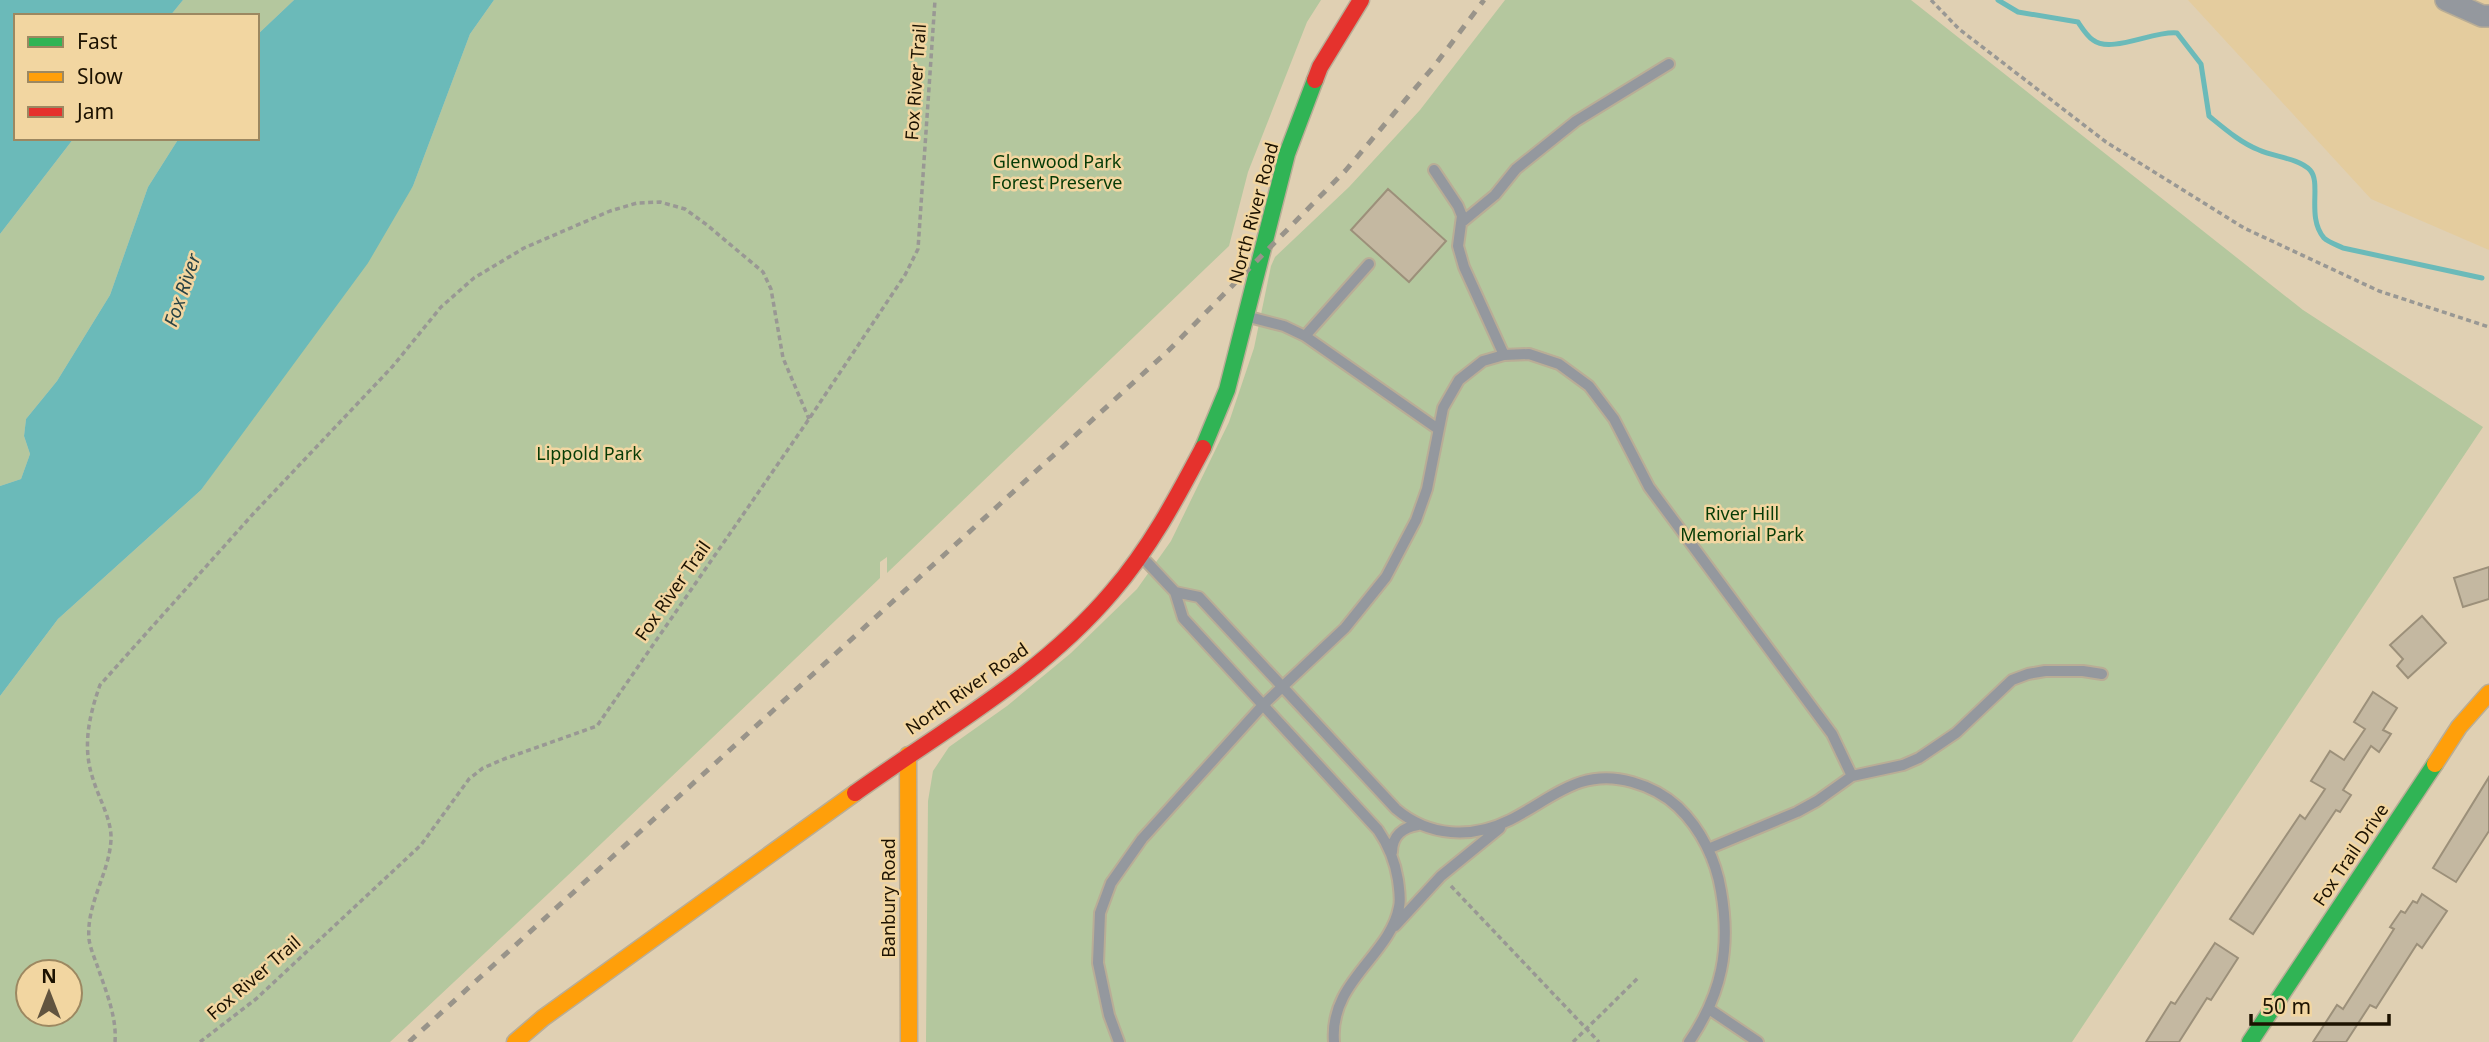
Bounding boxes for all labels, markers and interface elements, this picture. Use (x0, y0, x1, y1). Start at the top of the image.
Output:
legend (14, 14, 259, 140)
street label: Fox River Trail (899, 23, 931, 141)
text: Fast (77, 27, 118, 55)
text: Slow (77, 62, 123, 90)
text: Jam (75, 97, 114, 125)
street label: North River Road (1223, 140, 1283, 286)
park label: Glenwood Park Forest Preserve (992, 149, 1122, 194)
water label: Fox River (157, 249, 207, 330)
park label: Lippold Park (536, 441, 642, 465)
park label: River Hill Memorial Park (1680, 501, 1804, 546)
street label: Fox River Trail (629, 536, 716, 645)
street label: North River Road (900, 637, 1033, 740)
street label: Fox Trail Drive (2307, 798, 2393, 910)
street label: Banbury Road (876, 838, 900, 958)
street label: Fox River Trail (201, 930, 305, 1025)
north arrow (14, 958, 84, 1028)
text: N (41, 963, 57, 989)
scale bar (2251, 982, 2389, 1026)
text: 50 m (2262, 992, 2311, 1020)

